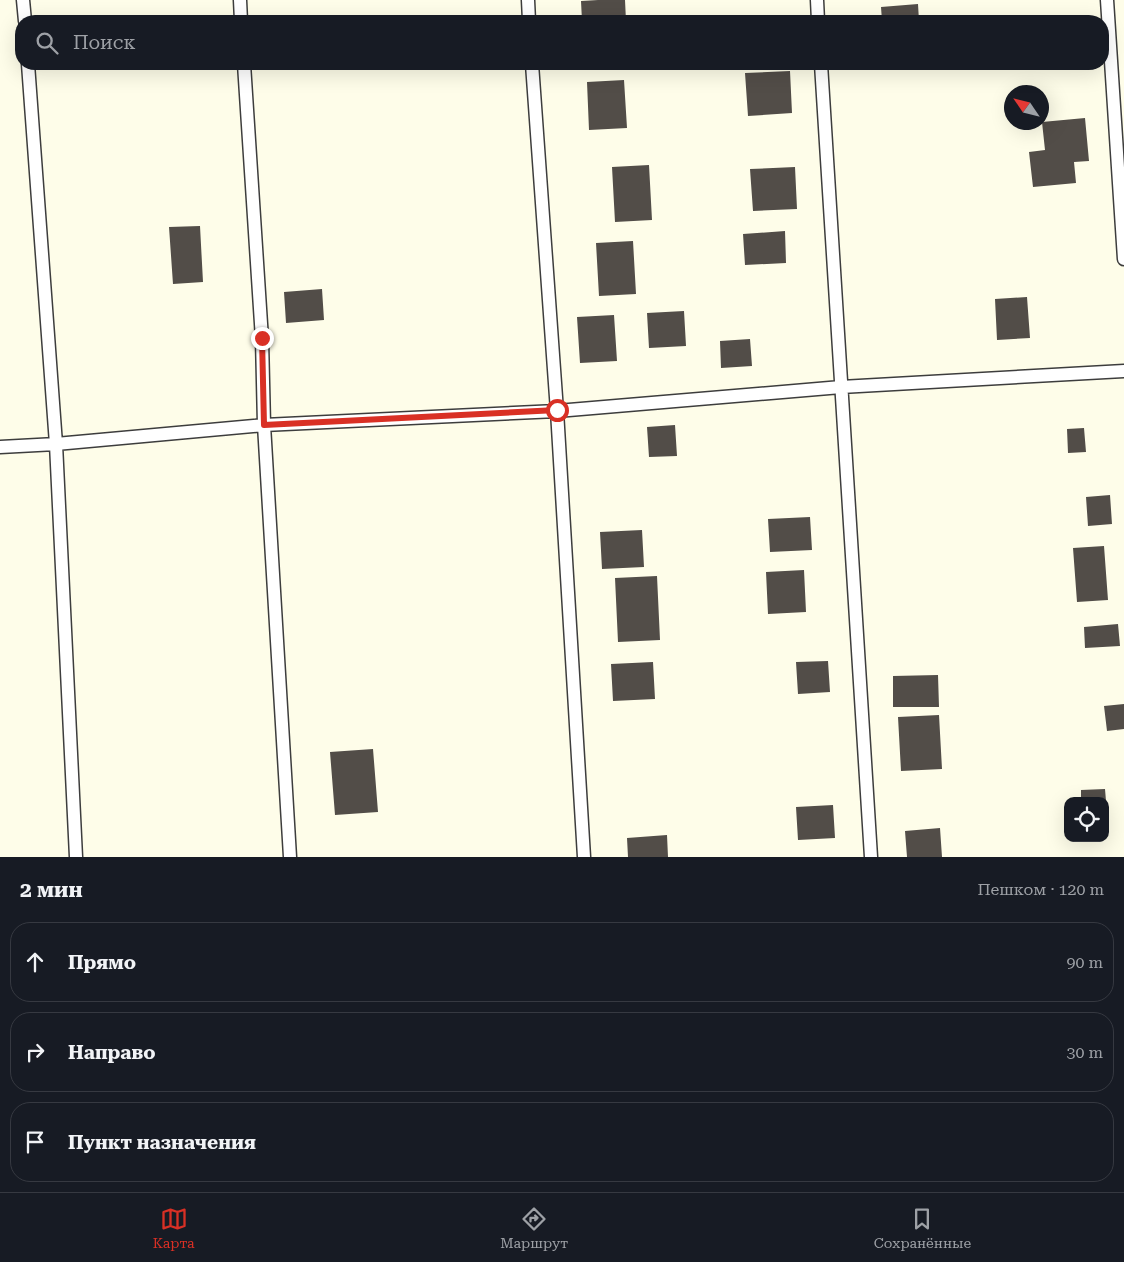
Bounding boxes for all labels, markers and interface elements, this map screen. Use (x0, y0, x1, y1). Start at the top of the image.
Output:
search box (15, 15, 1109, 70)
icon: search (33, 29, 61, 57)
text: Поиск (73, 31, 136, 54)
north arrow (1004, 85, 1049, 130)
route end (251, 327, 274, 350)
route start (546, 399, 569, 422)
map controls (1064, 797, 1109, 842)
button: locate (1064, 797, 1109, 842)
text: 2 мин (20, 878, 83, 902)
text: Пешком · 120 m (977, 880, 1104, 899)
icon: ahead (21, 948, 49, 976)
text: Прямо (68, 951, 136, 974)
text: 90 m (1066, 953, 1103, 972)
icon: right (21, 1038, 49, 1066)
text: Направо (68, 1041, 155, 1064)
text: 30 m (1066, 1043, 1103, 1062)
icon: arrive (21, 1128, 49, 1156)
text: Пункт назначения (68, 1131, 256, 1154)
tab: Карта (153, 1205, 195, 1251)
tab: Маршрут (500, 1205, 568, 1251)
tab: Сохранённые (874, 1205, 971, 1251)

